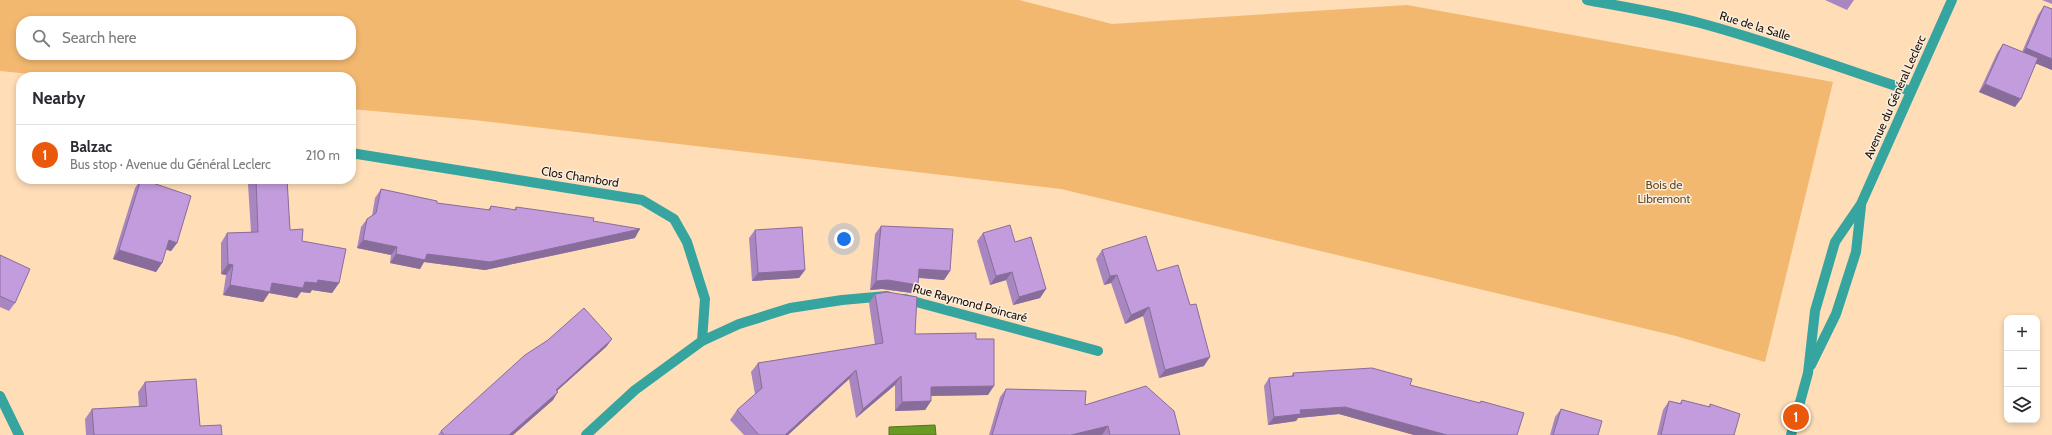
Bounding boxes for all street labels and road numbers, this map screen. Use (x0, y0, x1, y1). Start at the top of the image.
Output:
street label: Rue de la Salle (1718, 8, 1793, 43)
street label: Avenue du Général Leclerc (1860, 32, 1929, 161)
street label: Clos Chambord (540, 163, 620, 190)
street label: Rue Raymond Poincaré (911, 280, 1029, 325)

